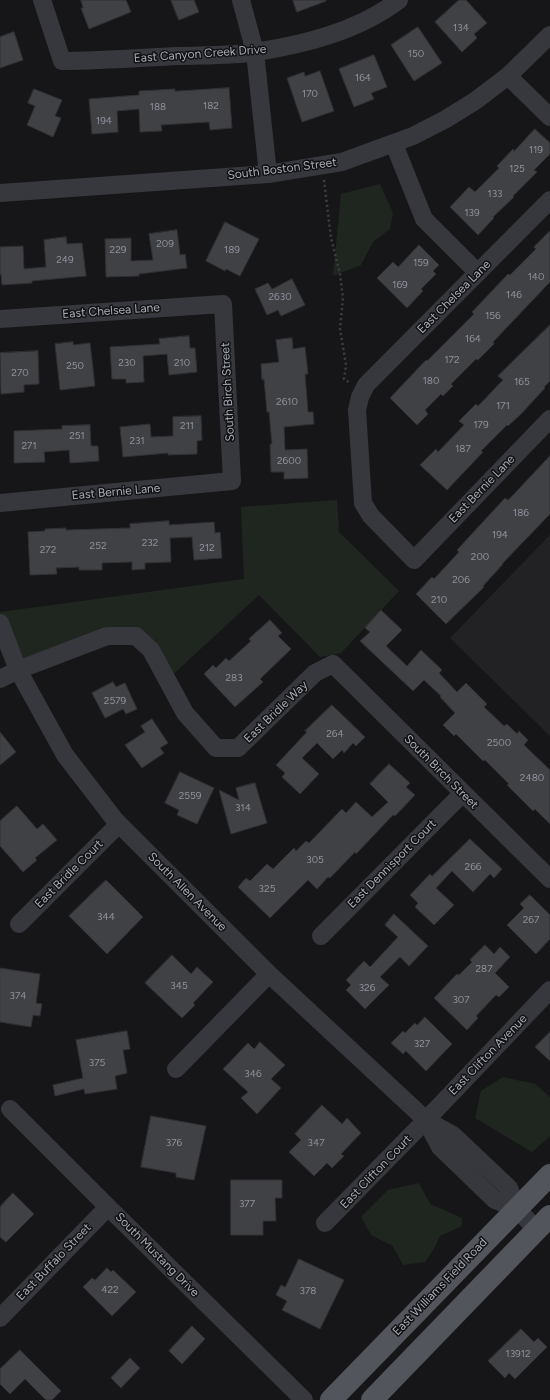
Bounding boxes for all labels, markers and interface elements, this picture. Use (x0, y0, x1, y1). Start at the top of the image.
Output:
house number: 134 (453, 22, 469, 34)
street label: East Canyon Creek Drive (133, 42, 267, 66)
house number: 150 (408, 48, 424, 60)
house number: 164 (355, 72, 371, 84)
house number: 170 (302, 88, 318, 100)
house number: 182 (203, 100, 219, 112)
house number: 188 (150, 101, 166, 113)
house number: 194 (96, 115, 112, 127)
house number: 119 (529, 144, 543, 156)
street label: South Boston Street (227, 155, 337, 183)
house number: 125 (509, 163, 525, 175)
house number: 133 (487, 188, 503, 200)
house number: 139 (464, 207, 480, 219)
house number: 209 (156, 238, 174, 250)
house number: 229 (110, 244, 126, 256)
house number: 189 (224, 244, 240, 256)
house number: 249 (56, 254, 74, 266)
house number: 159 (413, 257, 429, 269)
street label: East Chelsea Lane (414, 257, 494, 337)
house number: 140 (528, 271, 544, 283)
house number: 169 (392, 279, 408, 291)
house number: 146 (506, 289, 522, 301)
house number: 2630 (268, 291, 292, 303)
street label: East Chelsea Lane (62, 300, 160, 322)
house number: 156 (485, 310, 501, 322)
house number: 164 (465, 333, 481, 345)
street label: South Birch Street (218, 342, 238, 442)
house number: 172 (444, 354, 460, 366)
house number: 230 (118, 357, 136, 369)
house number: 210 (174, 357, 190, 369)
house number: 250 (66, 360, 84, 372)
house number: 270 (11, 367, 29, 379)
house number: 180 (423, 375, 439, 387)
house number: 165 (514, 376, 530, 388)
house number: 2610 (276, 396, 298, 408)
house number: 171 (496, 400, 510, 412)
house number: 179 (473, 419, 489, 431)
house number: 211 (180, 420, 194, 432)
house number: 251 (69, 430, 85, 442)
house number: 231 (129, 435, 145, 447)
house number: 271 (21, 440, 37, 452)
house number: 187 (455, 443, 471, 455)
street label: East Bernie Lane (446, 452, 518, 526)
house number: 2600 (277, 455, 301, 467)
street label: East Bernie Lane (71, 481, 161, 503)
house number: 186 (513, 507, 529, 519)
house number: 194 (492, 529, 508, 541)
house number: 232 (142, 537, 158, 549)
house number: 252 (90, 540, 106, 552)
house number: 212 (199, 542, 215, 554)
house number: 272 (40, 544, 56, 556)
house number: 200 (471, 551, 489, 563)
house number: 206 (452, 574, 470, 586)
house number: 210 (431, 594, 447, 606)
house number: 283 (225, 672, 243, 684)
street label: East Bridle Way (241, 678, 311, 746)
house number: 2579 (104, 695, 126, 707)
house number: 264 (326, 728, 344, 740)
street label: South Birch Street (401, 732, 481, 812)
house number: 2500 (487, 737, 511, 749)
house number: 2480 (520, 772, 544, 784)
house number: 2559 (179, 790, 201, 802)
house number: 314 (235, 802, 251, 814)
street label: East Dennisport Court (345, 817, 439, 911)
street label: East Bridle Court (32, 837, 106, 911)
street label: South Allen Avenue (145, 850, 229, 934)
house number: 305 (306, 854, 324, 866)
house number: 266 (465, 861, 481, 873)
house number: 325 (259, 883, 275, 895)
house number: 344 (97, 911, 115, 923)
house number: 267 (523, 914, 539, 926)
house number: 287 (475, 963, 493, 975)
house number: 345 (170, 980, 188, 992)
house number: 326 (359, 982, 375, 994)
house number: 374 (9, 990, 27, 1002)
house number: 307 (452, 994, 470, 1006)
street label: East Clifton Avenue (446, 1012, 530, 1098)
house number: 327 (414, 1038, 430, 1050)
house number: 375 (89, 1057, 105, 1069)
house number: 346 (244, 1068, 262, 1080)
street label: East Clifton Court (337, 1132, 415, 1212)
house number: 376 (166, 1137, 182, 1149)
house number: 347 (307, 1137, 325, 1149)
house number: 377 (239, 1198, 255, 1210)
street label: South Mustang Drive (112, 1210, 202, 1300)
street label: East Buffalo Street (14, 1221, 94, 1303)
street label: East Williams Field Road (390, 1235, 490, 1339)
house number: 422 (101, 1284, 119, 1296)
house number: 378 (300, 1285, 316, 1297)
house number: 13912 (506, 1348, 530, 1360)

